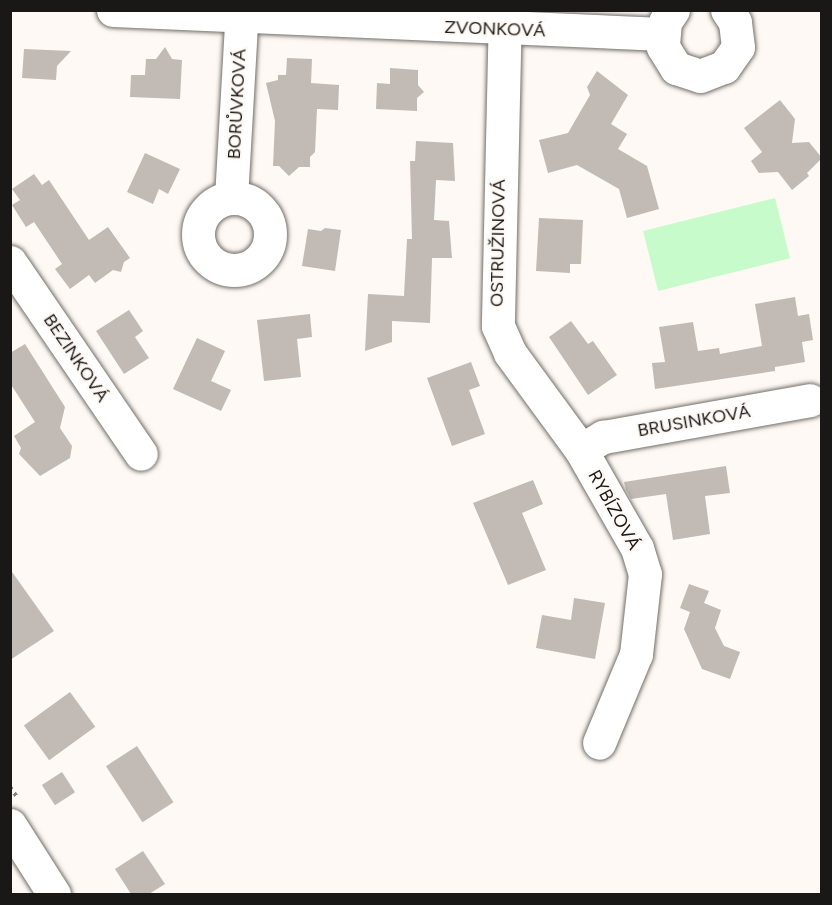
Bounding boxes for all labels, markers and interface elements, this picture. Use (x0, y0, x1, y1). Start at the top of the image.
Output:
street label: ZVONKOVÁ (444, 16, 546, 42)
street label: BORŮVKOVÁ (223, 48, 251, 160)
street label: OSTRUŽINOVÁ (486, 179, 510, 307)
street label: BEZINKOVÁ (39, 310, 113, 406)
street label: BRUSINKOVÁ (636, 400, 752, 442)
street label: RYBÍZOVÁ (583, 466, 645, 554)

